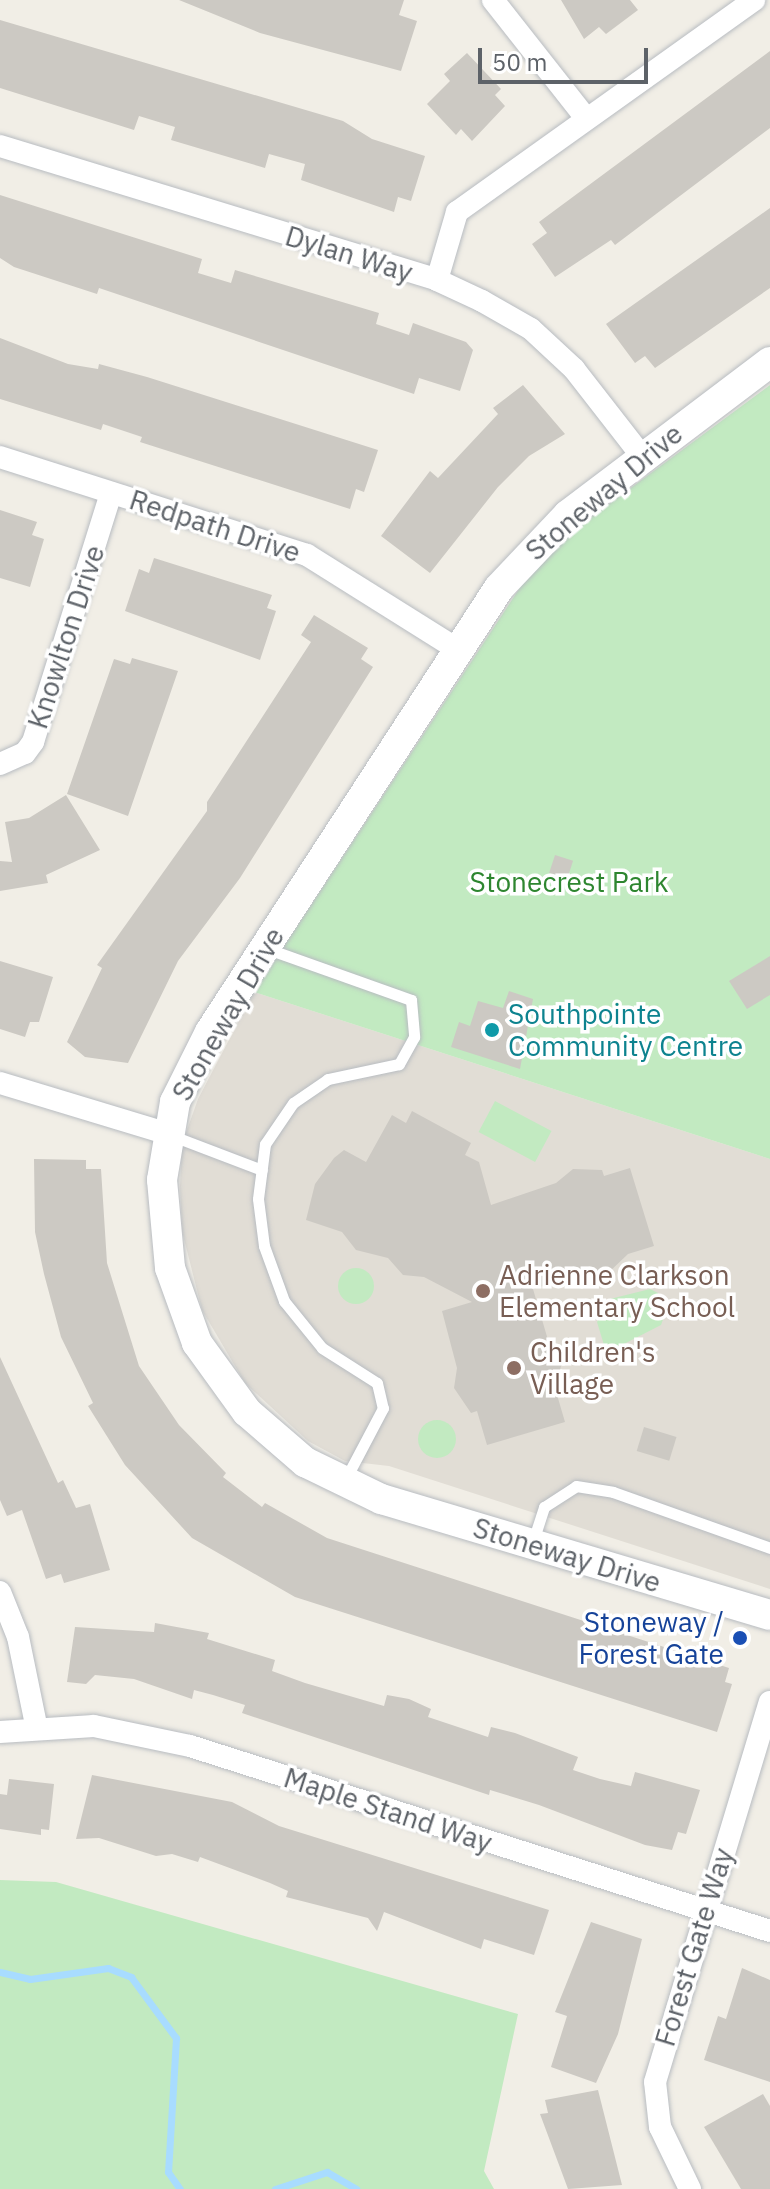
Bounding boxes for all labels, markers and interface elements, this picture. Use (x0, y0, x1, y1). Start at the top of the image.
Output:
scale bar (482, 32, 652, 82)
text: 50 m (492, 46, 547, 78)
street label: Dylan Way (281, 219, 417, 289)
street label: Stoneway Drive (519, 417, 689, 567)
street label: Redpath Drive (125, 483, 305, 569)
street label: Knowlton Drive (21, 541, 111, 733)
park label: Stonecrest Park (469, 865, 669, 899)
street label: Stoneway Drive (165, 921, 291, 1107)
place label: Southpointe Community Centre (508, 997, 743, 1063)
marker: Southpointe Community Centre (483, 1021, 501, 1039)
place label: Adrienne Clarkson Elementary School (499, 1258, 735, 1324)
marker: Adrienne Clarkson Elementary School (474, 1282, 492, 1300)
place label: Children's Village (530, 1335, 656, 1401)
marker: Children's Village (505, 1359, 523, 1377)
street label: Stoneway Drive (469, 1511, 665, 1599)
place label: Stoneway / Forest Gate (578, 1605, 724, 1671)
marker: Stoneway / Forest Gate (731, 1629, 749, 1647)
street label: Maple Stand Way (280, 1761, 496, 1859)
street label: Forest Gate Way (648, 1844, 740, 2050)

